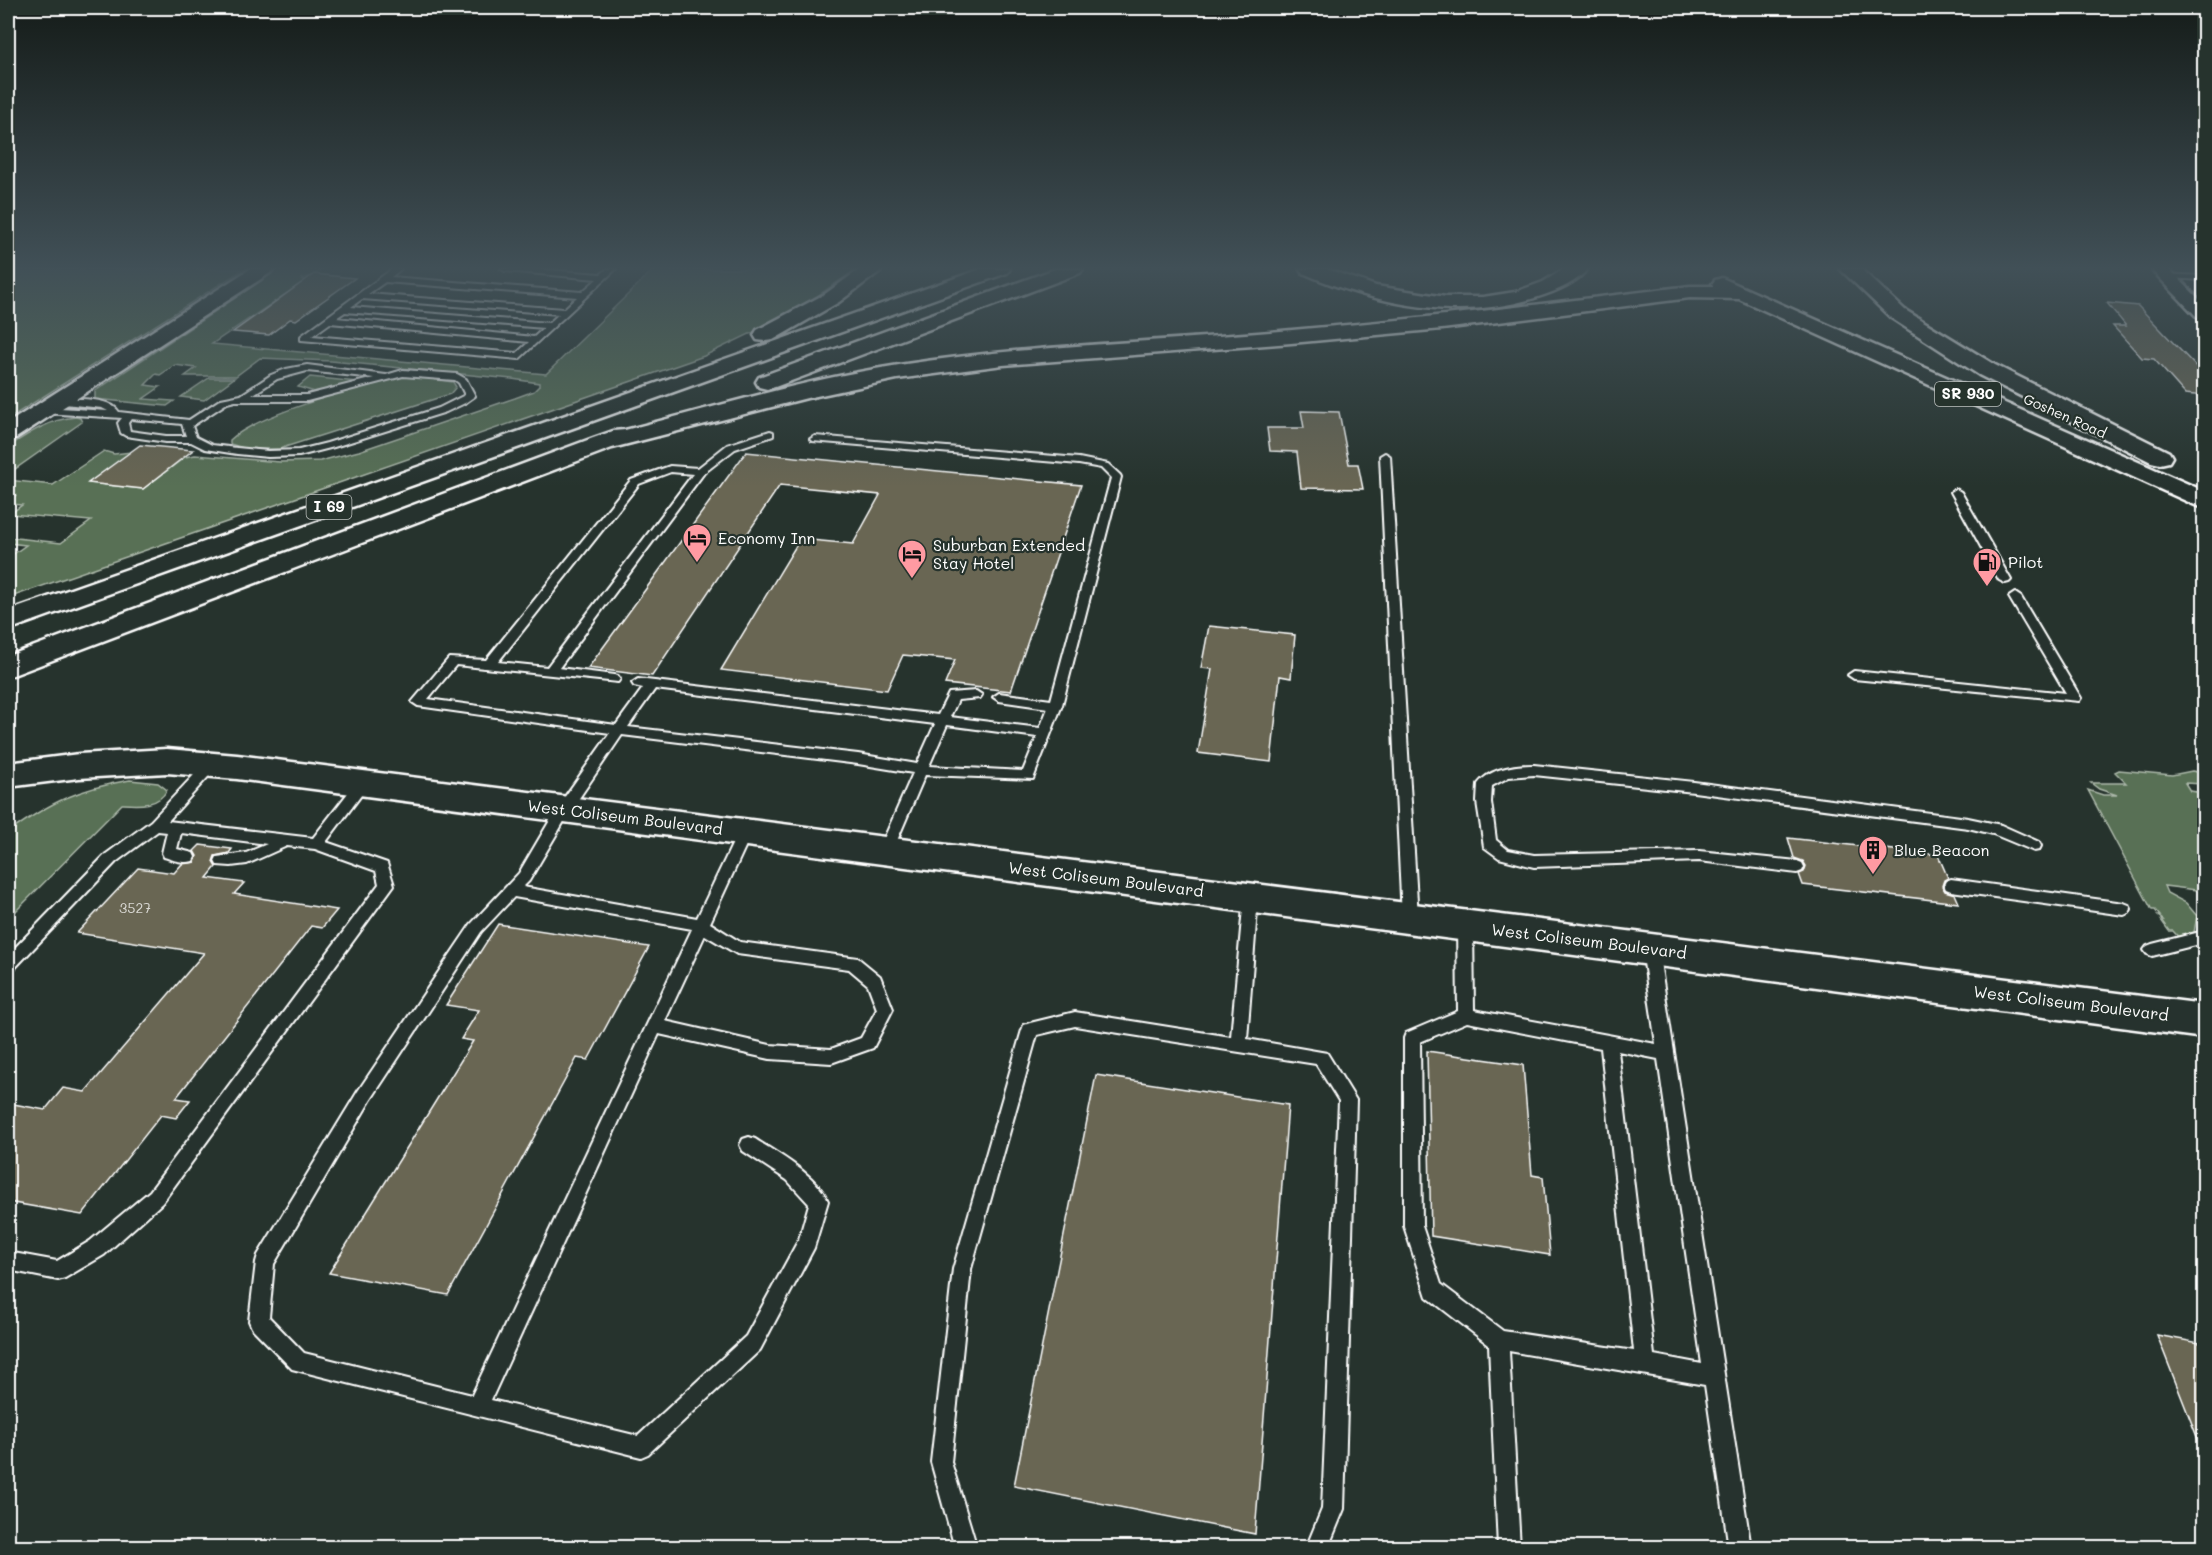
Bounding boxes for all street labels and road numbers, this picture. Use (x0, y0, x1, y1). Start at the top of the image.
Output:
road number: SR 930 (1935, 382, 2001, 406)
street label: Goshen Road (2021, 389, 2110, 442)
road number: I 69 (306, 495, 352, 519)
street label: West Coliseum Boulevard (526, 794, 724, 839)
street label: West Coliseum Boulevard (1007, 856, 1205, 901)
street label: West Coliseum Boulevard (1490, 918, 1688, 963)
street label: West Coliseum Boulevard (1972, 980, 2170, 1025)

